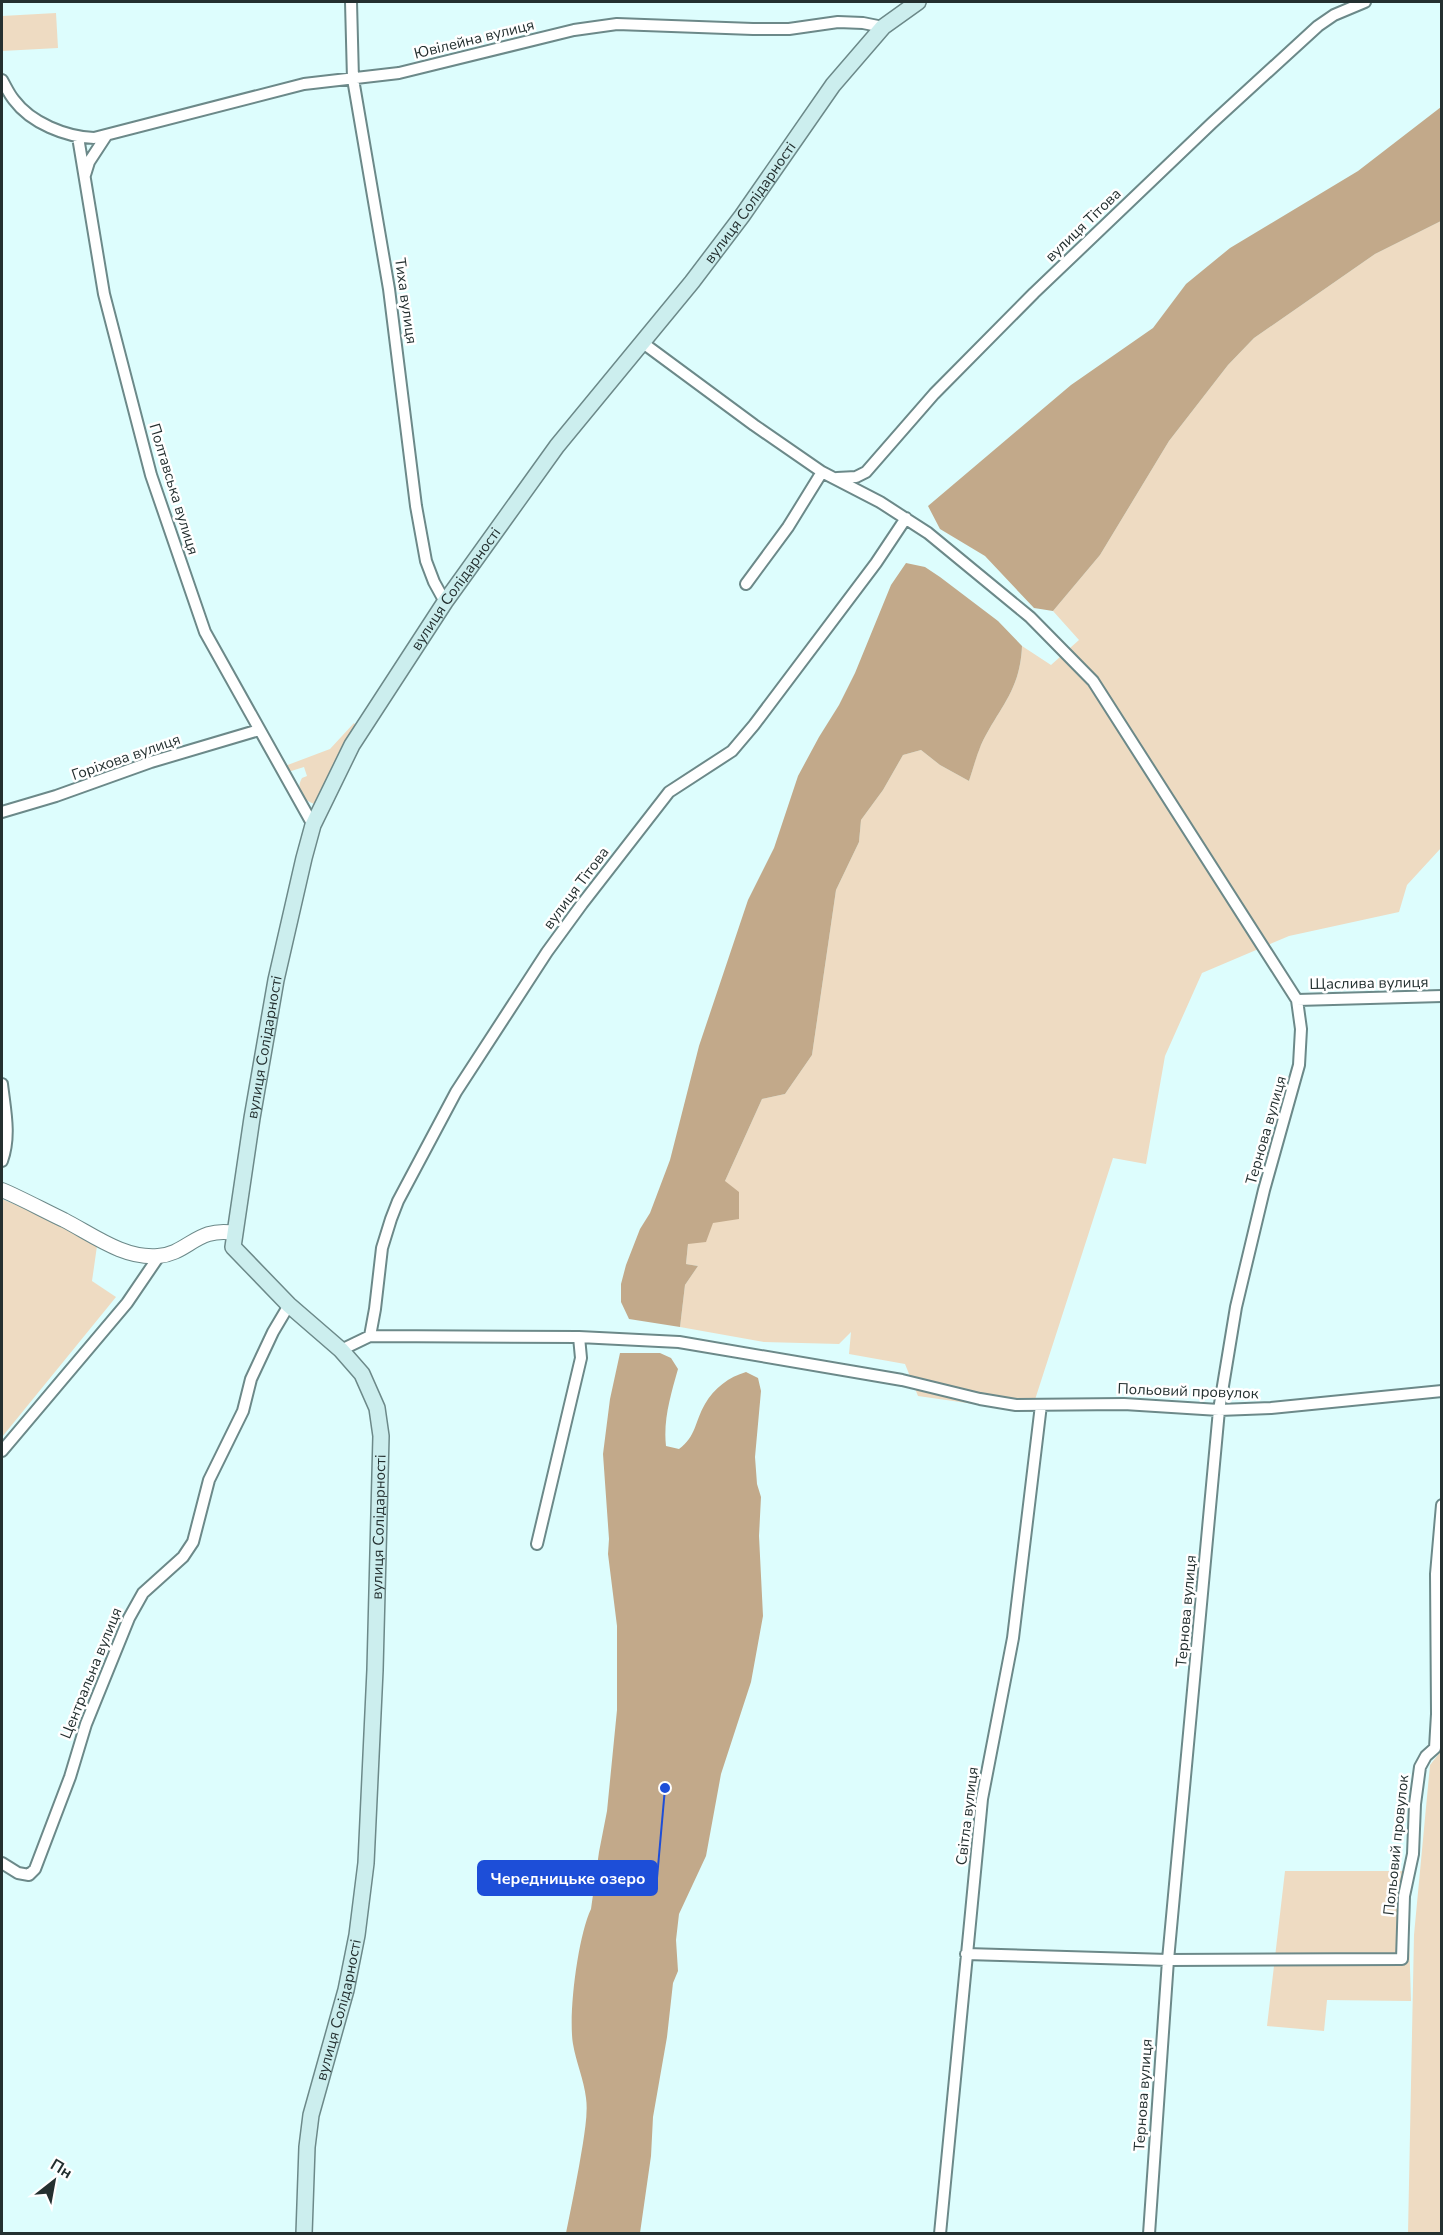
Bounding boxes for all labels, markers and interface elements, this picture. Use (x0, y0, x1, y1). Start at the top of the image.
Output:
street label: Ювілейна вулиця (412, 14, 536, 64)
street label: вулиця Солідарності (700, 138, 800, 267)
street label: вулиця Тітова (1041, 184, 1125, 266)
street label: Тиха вулиця (390, 257, 422, 345)
street label: Полтавська вулиця (145, 421, 203, 557)
street label: вулиця Солідарності (406, 524, 505, 654)
street label: Горіхова вулиця (69, 729, 183, 785)
street label: вулиця Тітова (539, 843, 613, 933)
street label: Щаслива вулиця (1309, 972, 1429, 994)
street label: вулиця Солідарності (242, 974, 287, 1120)
street label: Тернова вулиця (1241, 1073, 1291, 1187)
street label: Польовий провулок (1117, 1379, 1259, 1403)
street label: вулиця Солідарності (367, 1454, 391, 1600)
street label: Тернова вулиця (1171, 1554, 1201, 1668)
street label: Центральна вулиця (56, 1604, 126, 1742)
street label: Світла вулиця (951, 1766, 983, 1866)
street label: Польовий провулок (1379, 1774, 1413, 1916)
callout: Чередницьке озеро (478, 1861, 657, 1895)
text: Чередницьке озеро (491, 1868, 645, 1890)
street label: вулиця Солідарності (311, 1938, 366, 2083)
street label: Тернова вулиця (1129, 2038, 1157, 2152)
north arrow (24, 2151, 84, 2211)
text: Пн (46, 2154, 76, 2184)

